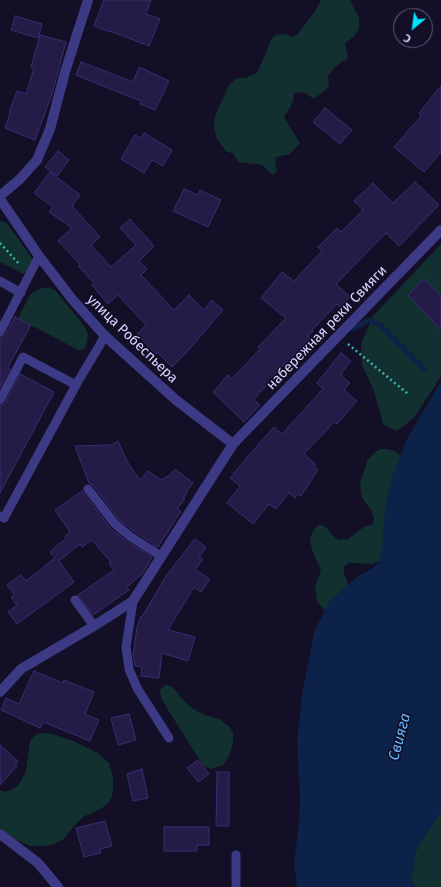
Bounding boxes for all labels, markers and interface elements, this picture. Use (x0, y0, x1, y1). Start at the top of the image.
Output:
north arrow (393, 8, 433, 48)
text: С (402, 31, 413, 45)
street label: набережная реки Свияги (263, 262, 391, 394)
street label: улица Робеспьера (83, 291, 181, 387)
water label: Свияга (385, 711, 415, 763)

